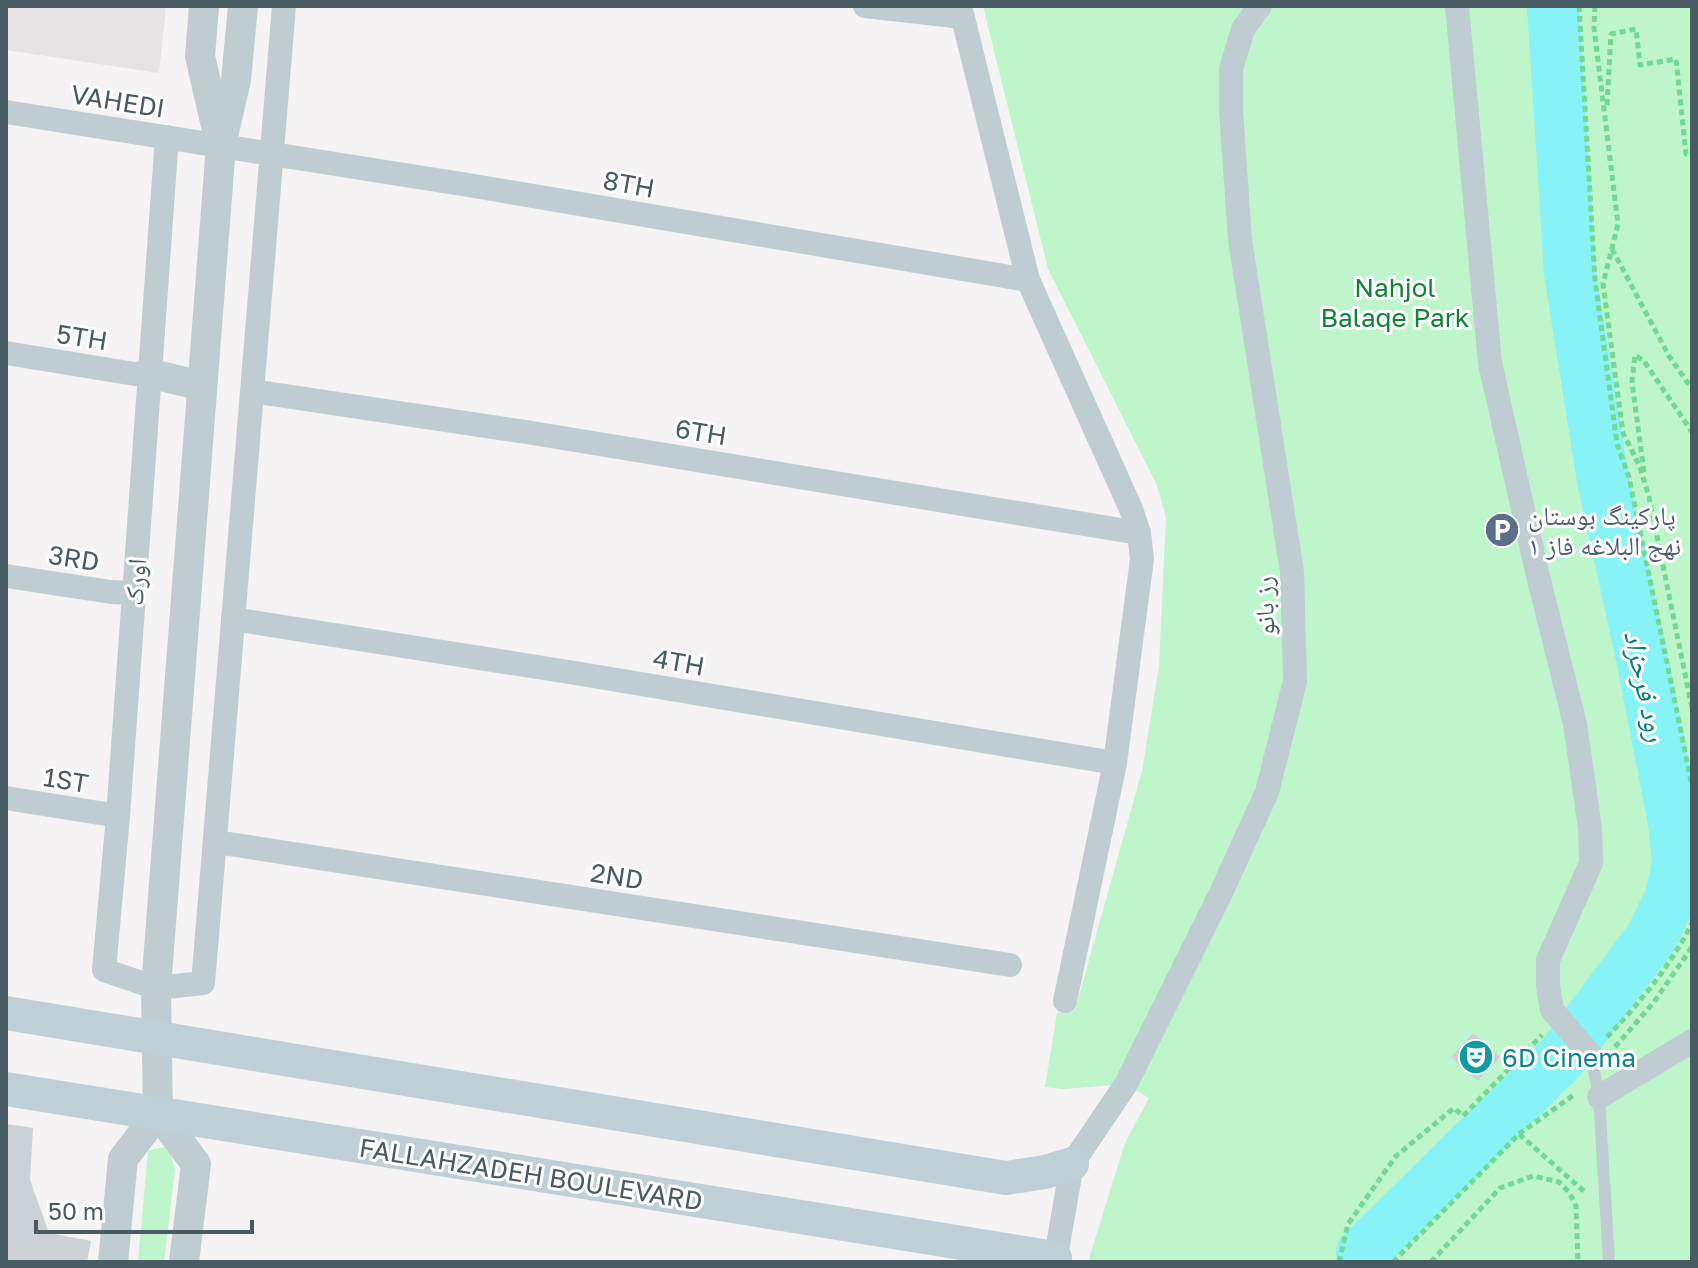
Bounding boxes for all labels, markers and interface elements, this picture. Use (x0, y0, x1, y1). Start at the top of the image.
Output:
street label: VAHEDI (69, 78, 167, 124)
street label: 8TH (601, 164, 657, 204)
park label: Nahjol Balaqe Park (1321, 272, 1470, 333)
street label: 5TH (54, 318, 110, 356)
street label: 6TH (673, 413, 729, 451)
place label: پارکینگ بوستان نهج البلاغه فاز ۱ (1528, 500, 1681, 563)
parking icon: پارکینگ بوستان نهج البلاغه فاز ۱ (1483, 511, 1521, 549)
street label: 3RD (46, 539, 102, 577)
street label: اورک (118, 557, 152, 607)
street label: رز بانو (1247, 576, 1281, 636)
water label: رود فرحزاد (1618, 627, 1674, 745)
street label: 4TH (651, 642, 707, 682)
street label: 1ST (41, 761, 91, 799)
street label: 2ND (588, 857, 646, 895)
theatre icon: 6D Cinema (1457, 1038, 1495, 1076)
place label: 6D Cinema (1502, 1042, 1636, 1073)
street label: FALLAHZADEH BOULEVARD (357, 1132, 705, 1216)
scale bar (36, 1184, 252, 1234)
text: 50 m (48, 1196, 104, 1225)

